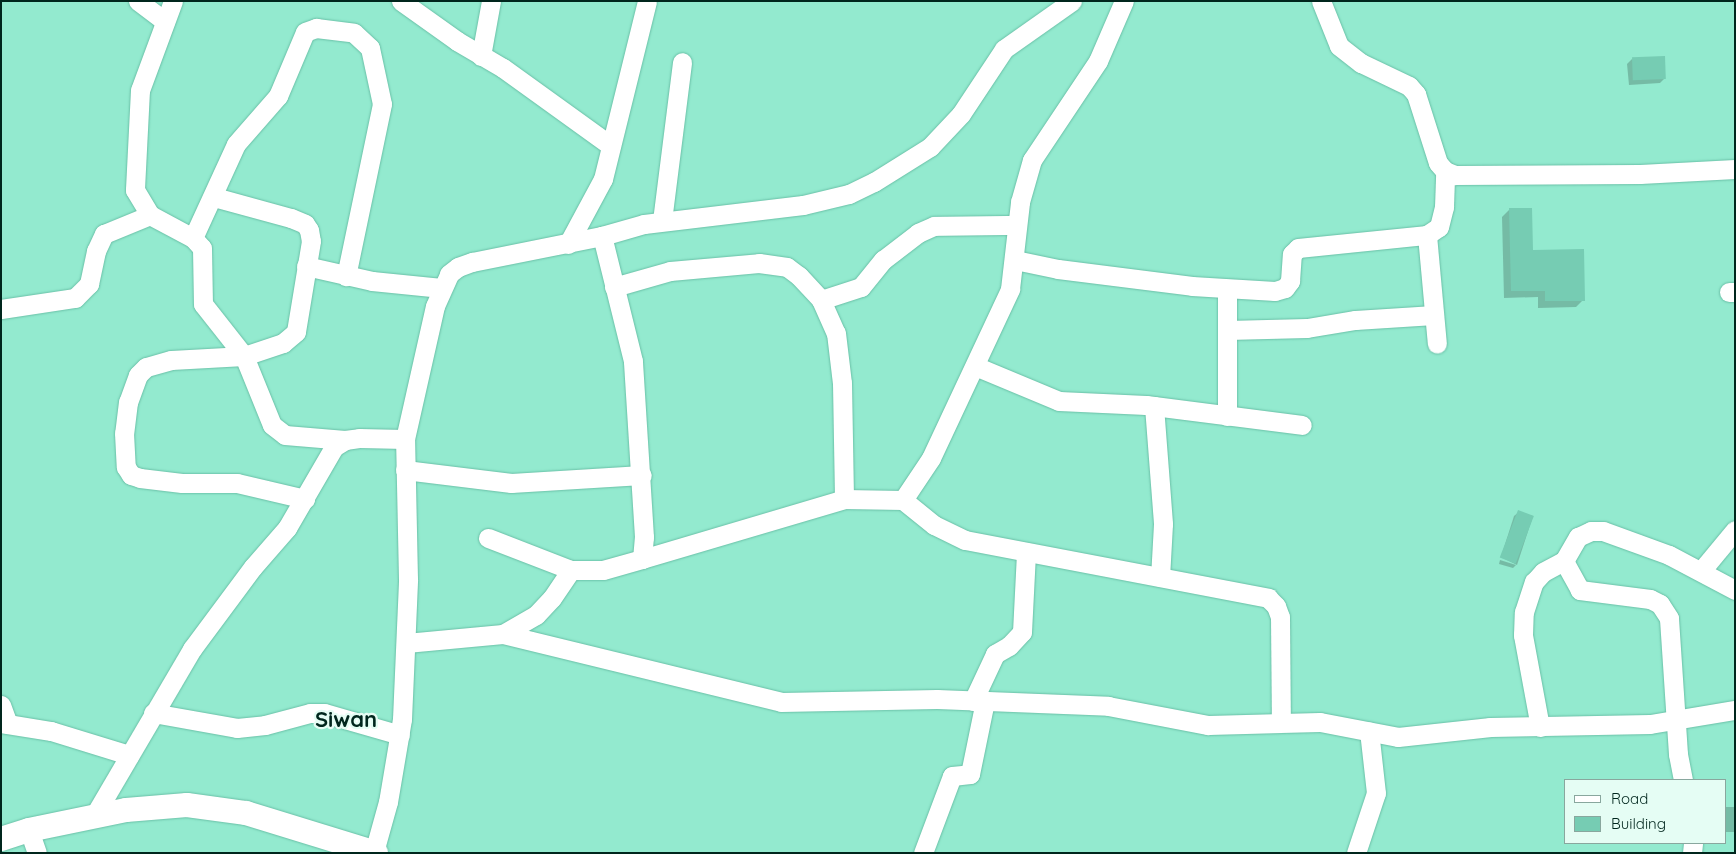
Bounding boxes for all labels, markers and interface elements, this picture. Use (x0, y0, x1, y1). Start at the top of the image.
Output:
district label: Siwan (315, 707, 377, 733)
legend (1564, 779, 1726, 844)
text: Road (1611, 789, 1648, 808)
text: Building (1611, 814, 1666, 833)

